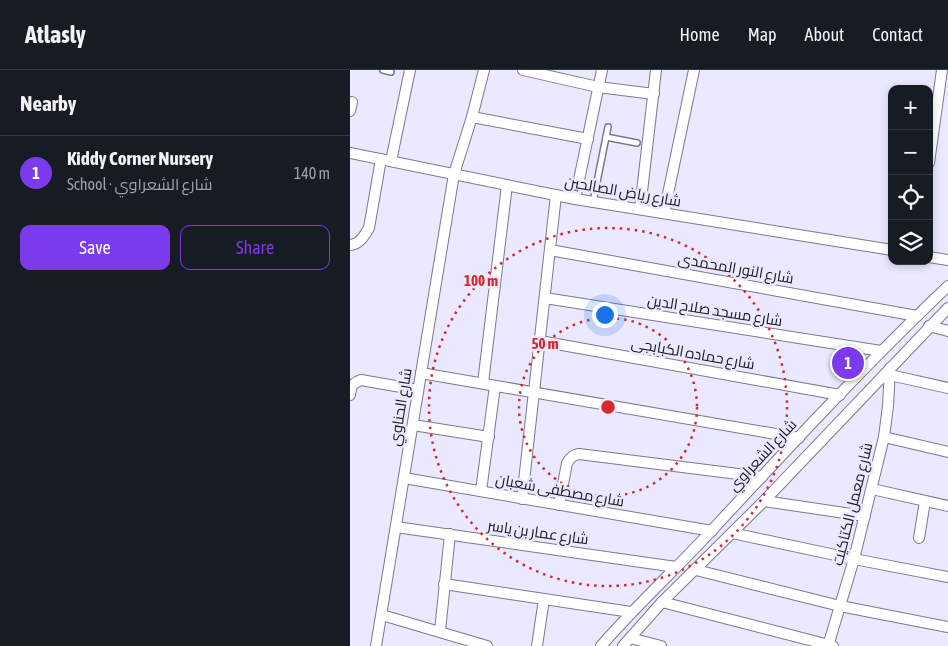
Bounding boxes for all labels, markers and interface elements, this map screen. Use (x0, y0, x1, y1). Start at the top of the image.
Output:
text: Atlasly (25, 21, 86, 48)
text: Home (680, 24, 720, 45)
text: Map (748, 24, 777, 45)
text: About (805, 24, 844, 45)
text: Contact (872, 24, 923, 45)
map controls (888, 85, 933, 265)
button: + (888, 85, 933, 130)
text: Nearby (20, 91, 76, 115)
button: − (888, 130, 933, 175)
text: Kiddy Corner Nursery (67, 147, 213, 169)
text: 1 (32, 164, 40, 182)
text: 140 m (294, 164, 330, 182)
street label: شارع رياض الصالحين (563, 172, 683, 213)
text: School · شارع الشعراوي (67, 175, 212, 193)
button: locate (888, 175, 933, 220)
button: layers (888, 220, 933, 265)
button: Save (20, 225, 170, 270)
button: Share (180, 225, 330, 270)
street label: شارع النور المحمدى (676, 249, 795, 290)
text: 100 m (464, 272, 498, 289)
street label: شارع مسجد صلاح الدين (646, 291, 784, 332)
your location (592, 302, 618, 328)
street label: شارع حماده الكبابجى (629, 334, 756, 375)
text: 50 m (532, 335, 559, 352)
pin: 1 (832, 344, 864, 382)
street label: شارع الحناوي (385, 367, 419, 448)
centre of rings (599, 398, 617, 416)
street label: شارع الشعراوي (724, 416, 802, 497)
street label: شارع معمل الكتاكيت (829, 441, 878, 568)
street label: شارع مصطفى شعبان (494, 470, 626, 513)
street label: شارع عمار بن ياسر (485, 516, 590, 550)

